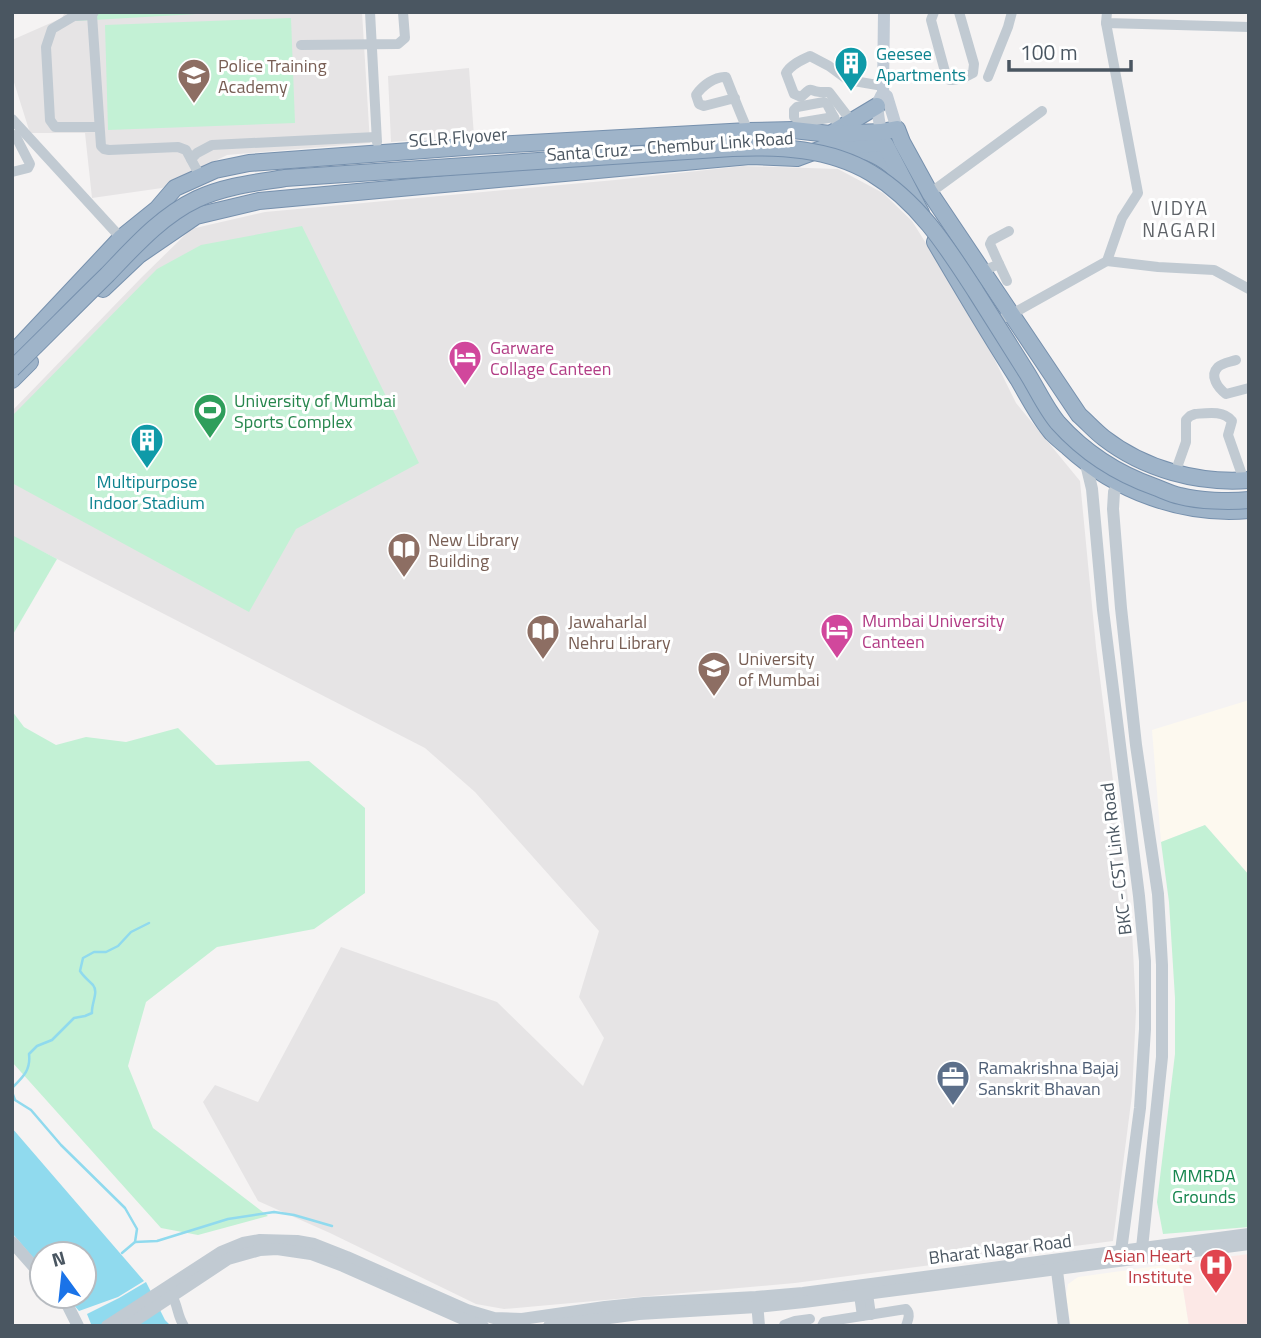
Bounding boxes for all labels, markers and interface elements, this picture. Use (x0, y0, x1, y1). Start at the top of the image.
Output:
scale bar (1009, 28, 1132, 72)
text: 100 m (1020, 36, 1077, 68)
place label: Geesee Apartments (876, 40, 966, 88)
building icon: Geesee Apartments (832, 44, 870, 93)
place label: Police Training Academy (218, 52, 327, 100)
school or university icon: Police Training Academy (175, 56, 213, 105)
street label: SCLR Flyover (408, 120, 508, 154)
street label: Santa Cruz – Chembur Link Road (546, 124, 794, 168)
district label: VIDYA NAGARI (1142, 193, 1218, 244)
place label: Garware Collage Canteen (490, 334, 611, 382)
hotel icon: Garware Collage Canteen (446, 338, 484, 387)
place label: University of Mumbai Sports Complex (234, 387, 396, 435)
sports icon: University of Mumbai Sports Complex (191, 391, 229, 440)
building icon: Multipurpose Indoor Stadium (128, 421, 166, 470)
place label: Multipurpose Indoor Stadium (89, 468, 205, 516)
place label: New Library Building (428, 526, 519, 574)
library icon: New Library Building (385, 530, 423, 579)
place label: Mumbai University Canteen (862, 607, 1005, 655)
place label: Jawaharlal Nehru Library (568, 608, 671, 656)
hotel icon: Mumbai University Canteen (818, 611, 856, 660)
library icon: Jawaharlal Nehru Library (524, 612, 562, 661)
place label: University of Mumbai (738, 645, 820, 693)
school or university icon: University of Mumbai (695, 649, 733, 698)
street label: BKC - CST Link Road (1093, 781, 1139, 937)
place label: Ramakrishna Bajaj Sanskrit Bhavan (978, 1054, 1119, 1102)
office icon: Ramakrishna Bajaj Sanskrit Bhavan (934, 1058, 972, 1107)
park label: MMRDA Grounds (1172, 1162, 1236, 1210)
street label: Bharat Nagar Road (927, 1227, 1073, 1271)
north arrow (28, 1240, 98, 1310)
text: N (48, 1242, 69, 1274)
place label: Asian Heart Institute (1104, 1242, 1193, 1290)
hospital icon: Asian Heart Institute (1197, 1246, 1235, 1295)

